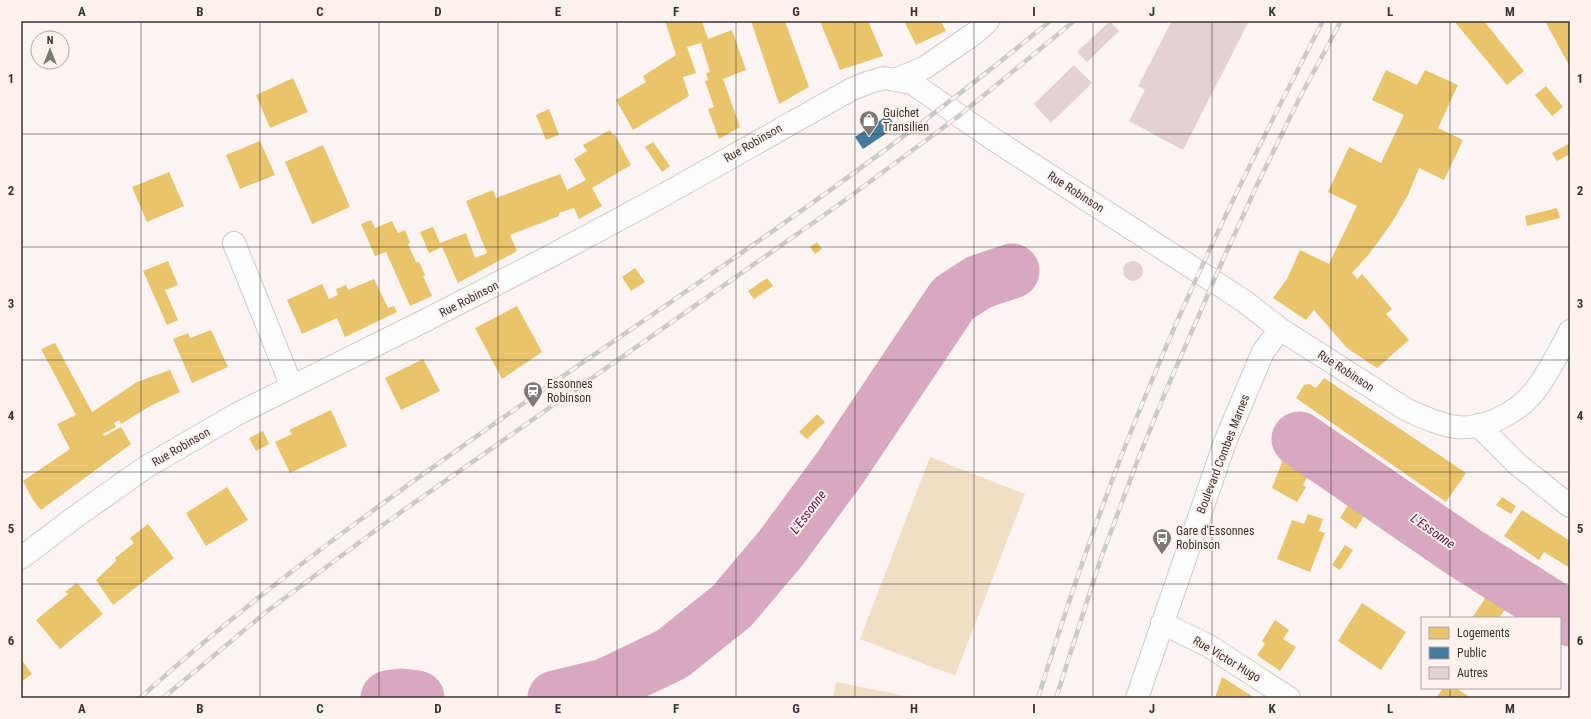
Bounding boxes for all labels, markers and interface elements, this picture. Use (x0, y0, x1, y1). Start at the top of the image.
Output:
text: A (78, 4, 86, 19)
text: B (196, 4, 204, 19)
text: C (316, 4, 324, 19)
text: D (434, 4, 442, 19)
text: E (555, 4, 562, 19)
text: F (673, 4, 679, 19)
text: G (792, 4, 800, 19)
text: H (910, 4, 918, 19)
text: I (1032, 4, 1036, 19)
text: J (1149, 4, 1155, 19)
text: K (1268, 4, 1276, 19)
text: L (1387, 4, 1393, 19)
text: M (1505, 4, 1515, 19)
north arrow (30, 30, 70, 70)
text: N (47, 34, 54, 47)
text: 1 (8, 71, 14, 86)
text: 1 (1577, 71, 1583, 86)
place label: Guichet Transilien (883, 106, 929, 134)
shop icon: Guichet Transilien (858, 109, 880, 137)
street label: Rue Robinson (721, 121, 785, 165)
street label: Rue Robinson (1045, 169, 1107, 216)
text: 2 (8, 183, 15, 198)
text: 2 (1577, 183, 1584, 198)
street label: Rue Robinson (437, 278, 501, 320)
text: 3 (8, 296, 14, 311)
text: 3 (1577, 296, 1583, 311)
street label: Rue Robinson (1315, 348, 1377, 395)
place label: Essonnes Robinson (547, 377, 593, 405)
station icon: Essonnes Robinson (522, 380, 544, 408)
street label: Boulevard Combes Marnes (1194, 392, 1252, 516)
text: 4 (8, 408, 15, 423)
text: 4 (1577, 408, 1584, 423)
street label: Rue Robinson (149, 425, 213, 469)
water label: L'Essonne (787, 487, 829, 537)
water label: L'Essonne (1408, 510, 1458, 552)
text: 5 (8, 521, 15, 536)
text: 5 (1577, 521, 1584, 536)
place label: Gare d'Essonnes Robinson (1176, 524, 1254, 552)
bus stop icon: Gare d'Essonnes Robinson (1151, 527, 1173, 555)
legend (1421, 617, 1561, 689)
text: Logements (1457, 626, 1510, 640)
text: 6 (8, 633, 15, 648)
street label: Rue Victor Hugo (1191, 633, 1263, 685)
text: 6 (1577, 633, 1584, 648)
text: Public (1457, 646, 1487, 660)
text: Autres (1457, 666, 1488, 680)
text: A (78, 701, 86, 716)
text: B (196, 701, 204, 716)
text: C (316, 701, 324, 716)
text: D (434, 701, 442, 716)
text: E (555, 701, 562, 716)
text: F (673, 701, 679, 716)
text: G (792, 701, 800, 716)
text: H (910, 701, 918, 716)
text: I (1032, 701, 1036, 716)
text: J (1149, 701, 1155, 716)
text: K (1268, 701, 1276, 716)
text: L (1387, 701, 1393, 716)
text: M (1505, 701, 1515, 716)

